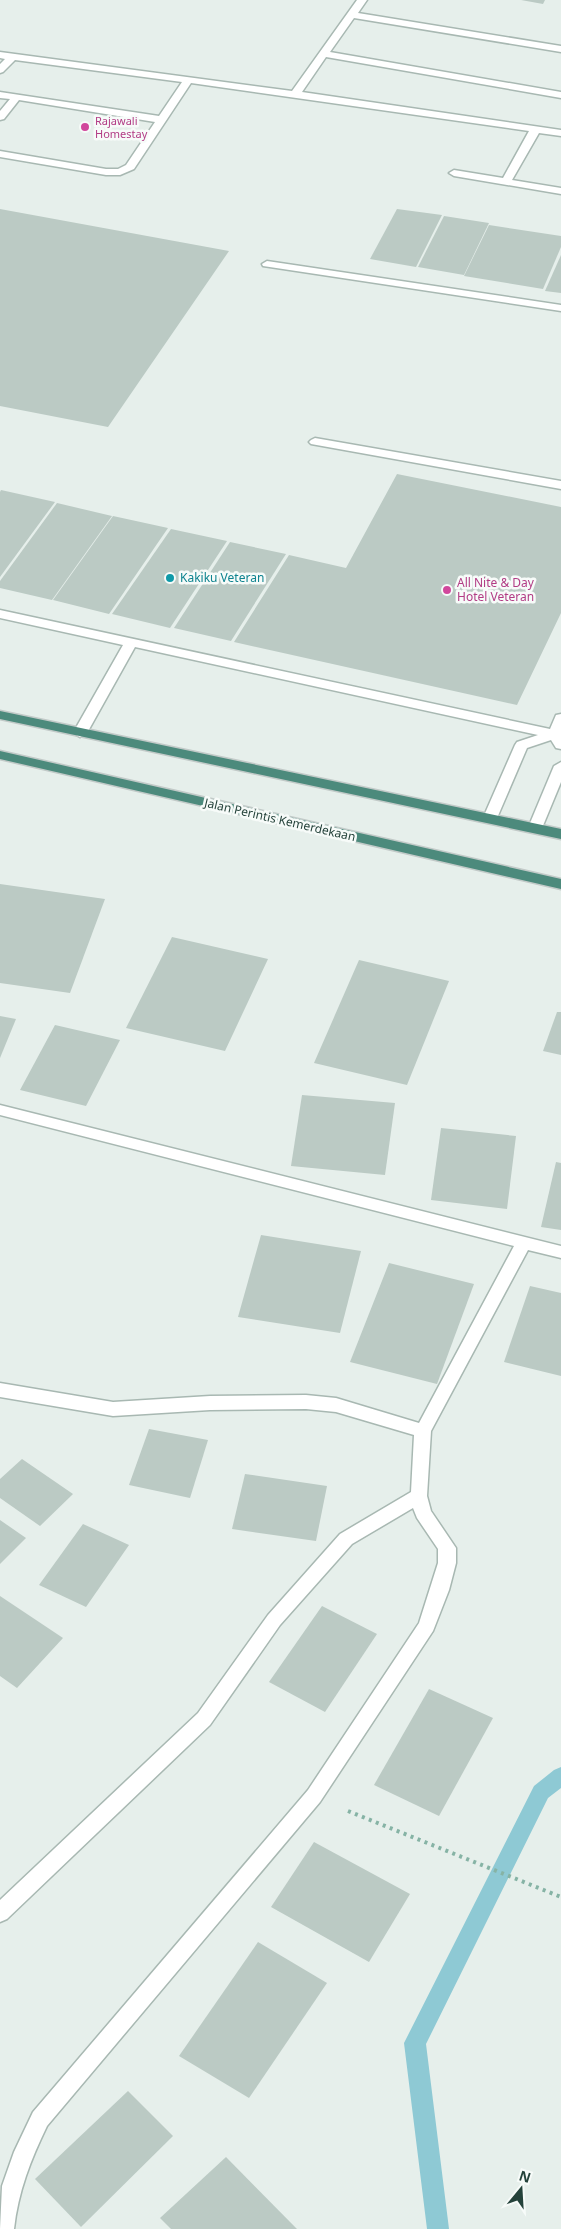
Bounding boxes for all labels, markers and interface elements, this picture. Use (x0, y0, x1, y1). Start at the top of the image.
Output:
place label: Rajawali Homestay (95, 113, 148, 141)
marker: Rajawali Homestay (79, 121, 91, 133)
place label: Kakiku Veteran (180, 569, 264, 586)
marker: Kakiku Veteran (164, 572, 176, 584)
place label: All Nite & Day Hotel Veteran (457, 574, 535, 605)
marker: All Nite & Day Hotel Veteran (441, 584, 453, 596)
street label: Jalan Perintis Kemerdekaan (202, 794, 357, 845)
north arrow (496, 2164, 546, 2214)
text: N (517, 2165, 534, 2187)

